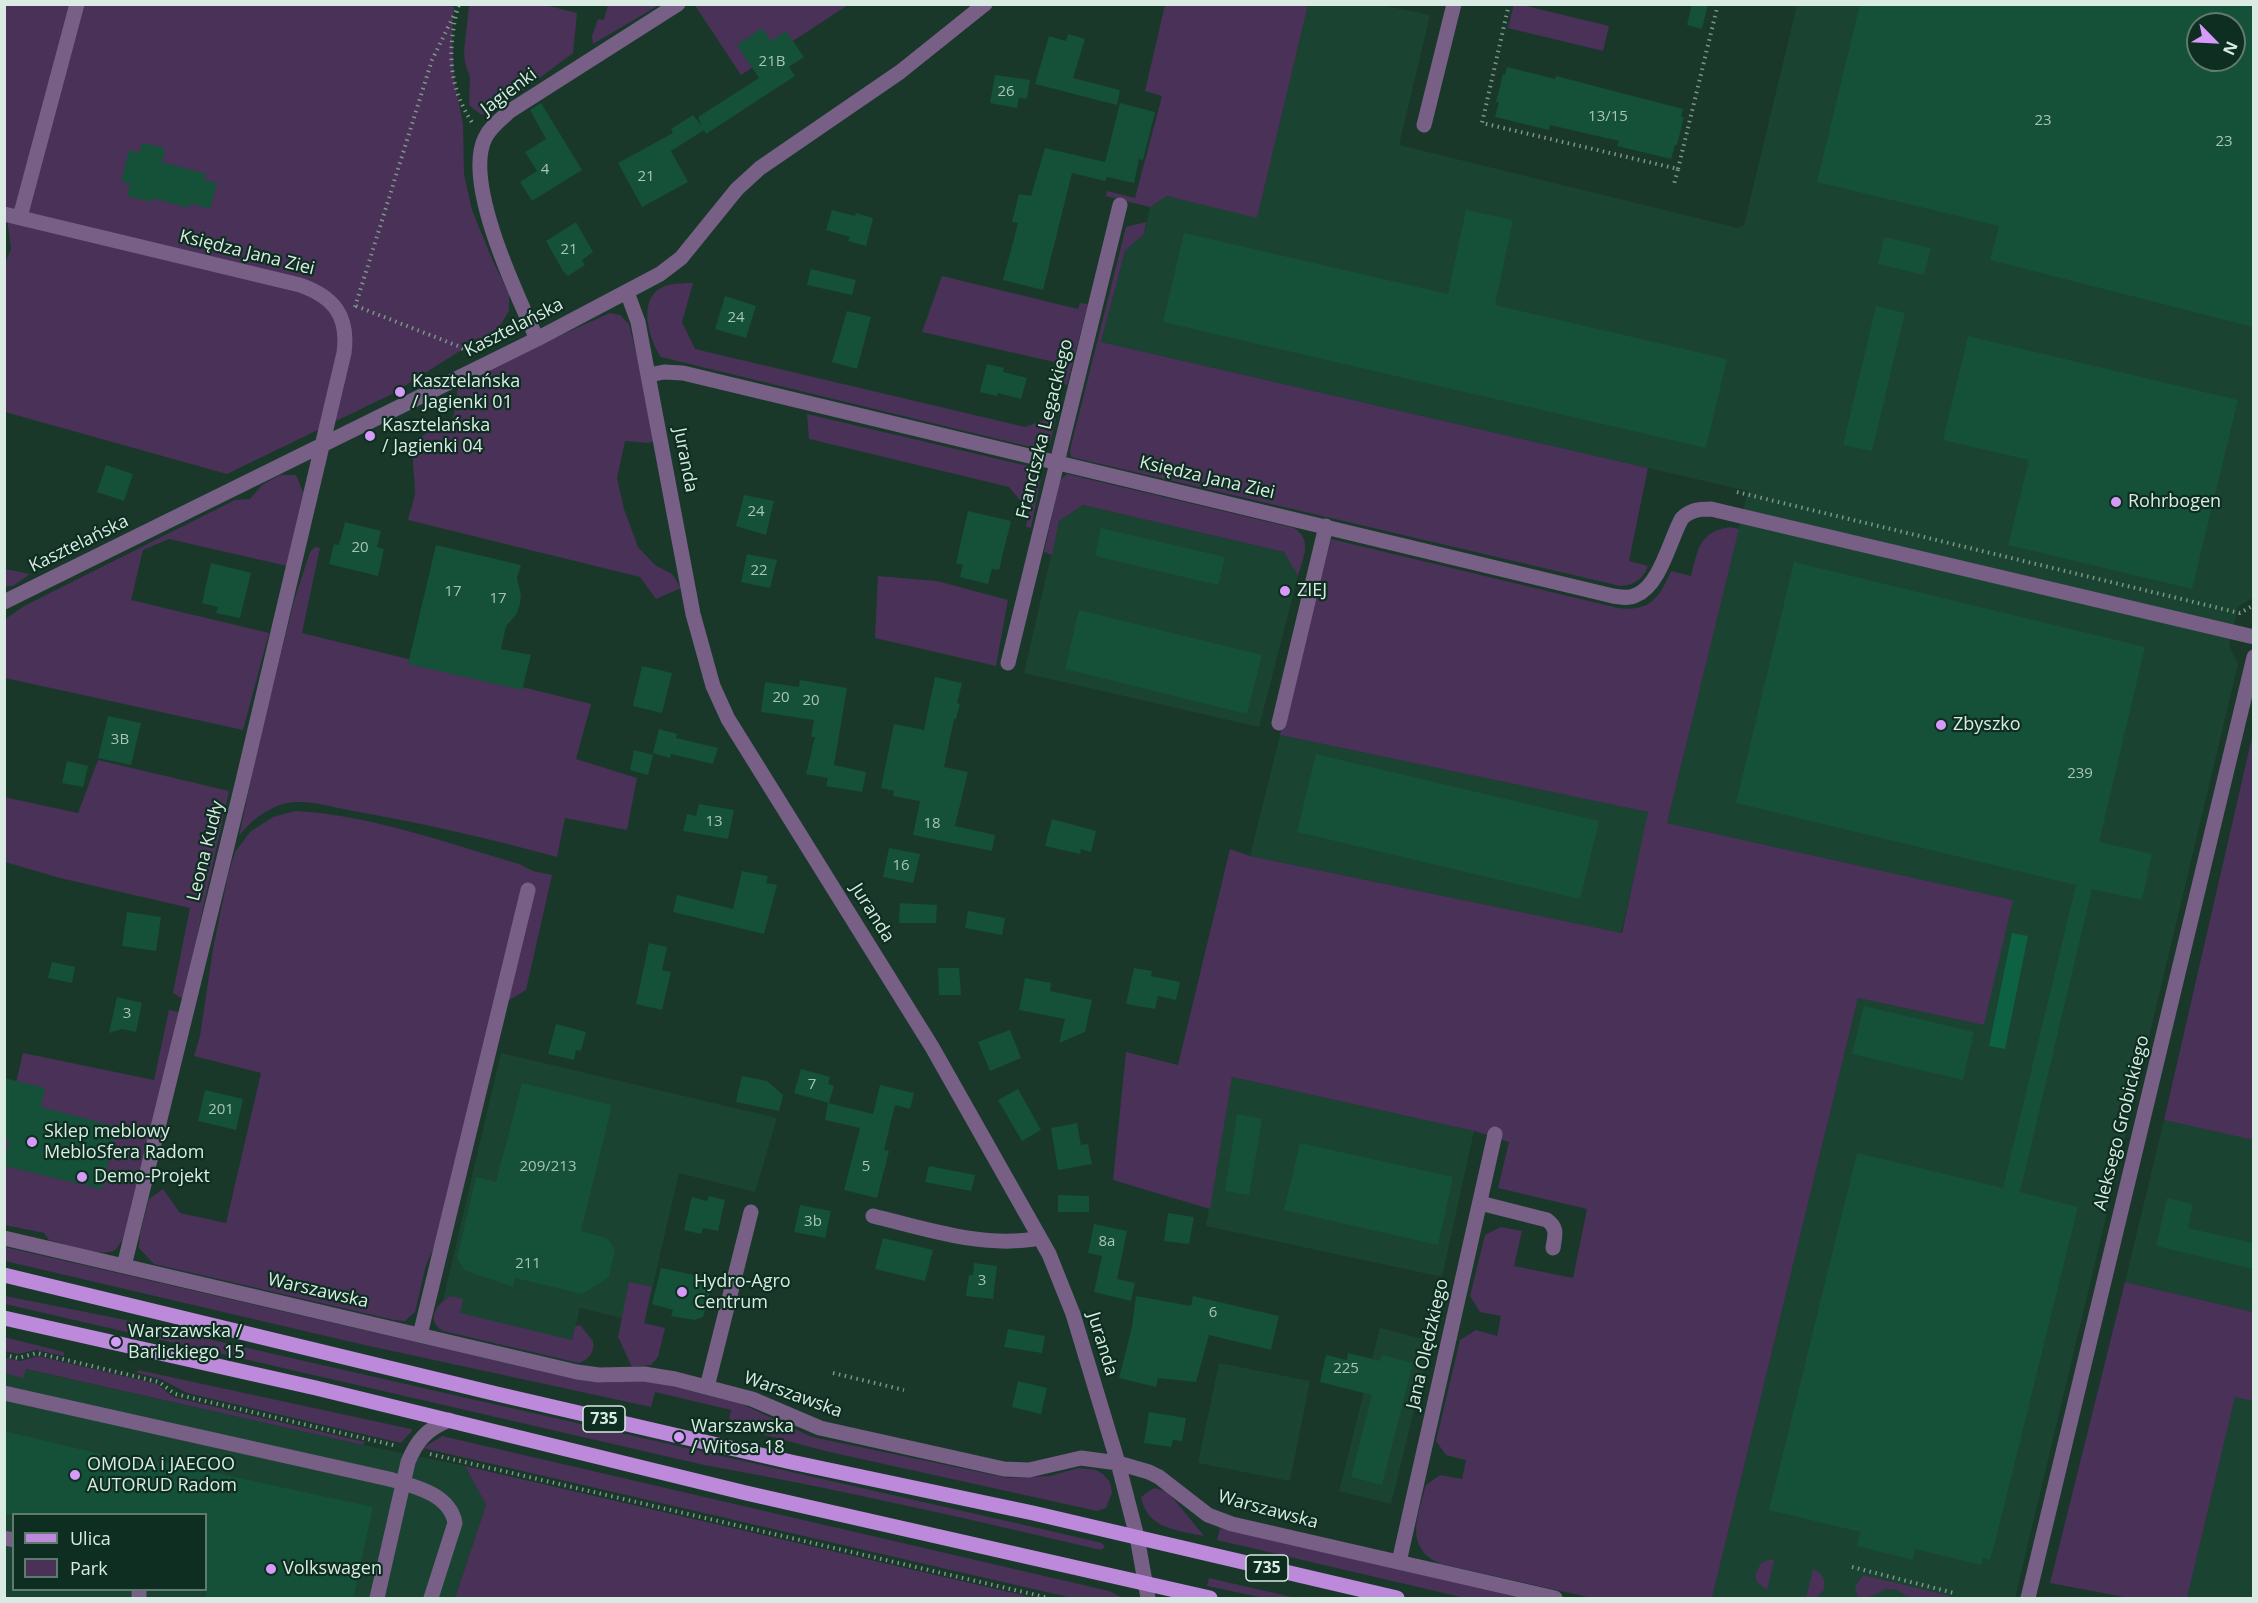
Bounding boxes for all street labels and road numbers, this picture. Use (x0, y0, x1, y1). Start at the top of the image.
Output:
street label: Jagienki (477, 64, 541, 120)
street label: Księdza Jana Ziei (177, 226, 317, 280)
street label: Kasztelańska (461, 294, 567, 362)
street label: Franciszka Legackiego (1012, 337, 1078, 521)
street label: Juranda (668, 426, 702, 494)
street label: Księdza Jana Ziei (1137, 452, 1277, 504)
street label: Kasztelańska (26, 511, 132, 577)
street label: Leona Kudły (183, 799, 229, 903)
street label: Juranda (846, 880, 898, 946)
street label: Aleksego Grobickiego (2090, 1033, 2154, 1213)
street label: Warszawska (265, 1269, 371, 1313)
street label: Jana Olędzkiego (1402, 1277, 1454, 1411)
street label: Juranda (1082, 1310, 1122, 1378)
street label: Warszawska (741, 1367, 845, 1423)
road number: 735 (583, 1406, 625, 1432)
street label: Warszawska (1215, 1486, 1321, 1534)
road number: 735 (1246, 1555, 1288, 1581)

